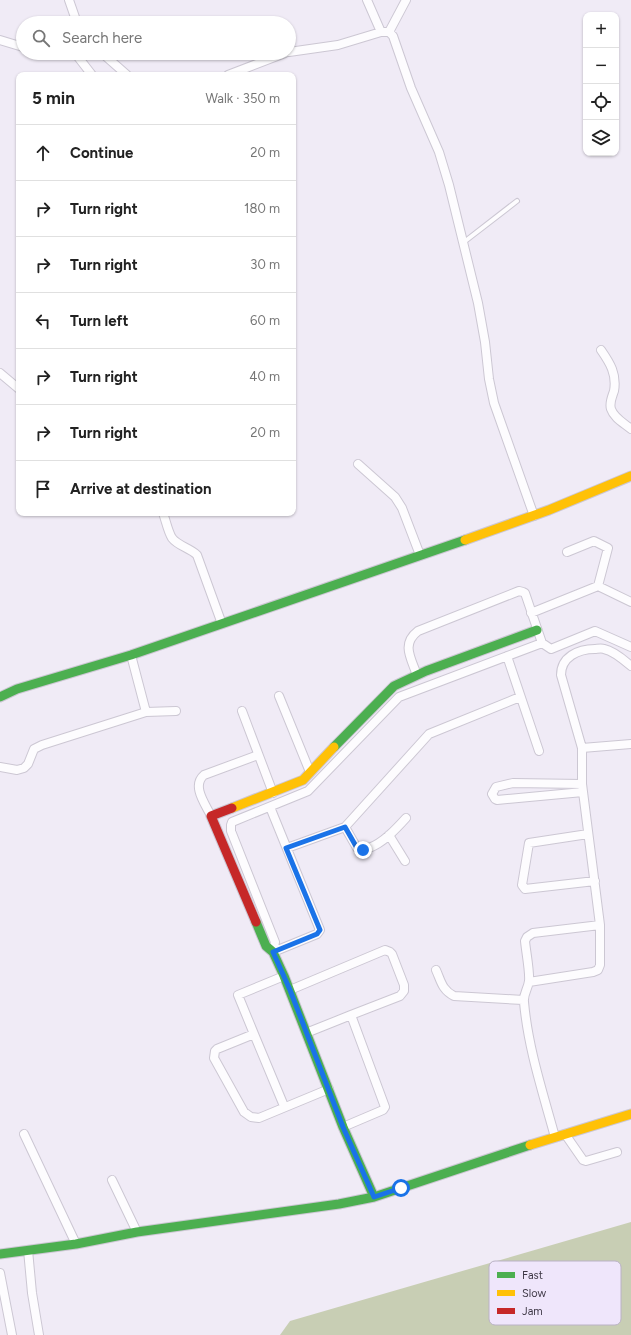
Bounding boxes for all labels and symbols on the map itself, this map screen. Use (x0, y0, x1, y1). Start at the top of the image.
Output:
route end (354, 841, 372, 859)
route start (392, 1179, 410, 1197)
legend (489, 1261, 621, 1325)
text: Fast (522, 1269, 543, 1282)
text: Slow (522, 1287, 546, 1300)
text: Jam (522, 1305, 543, 1318)

